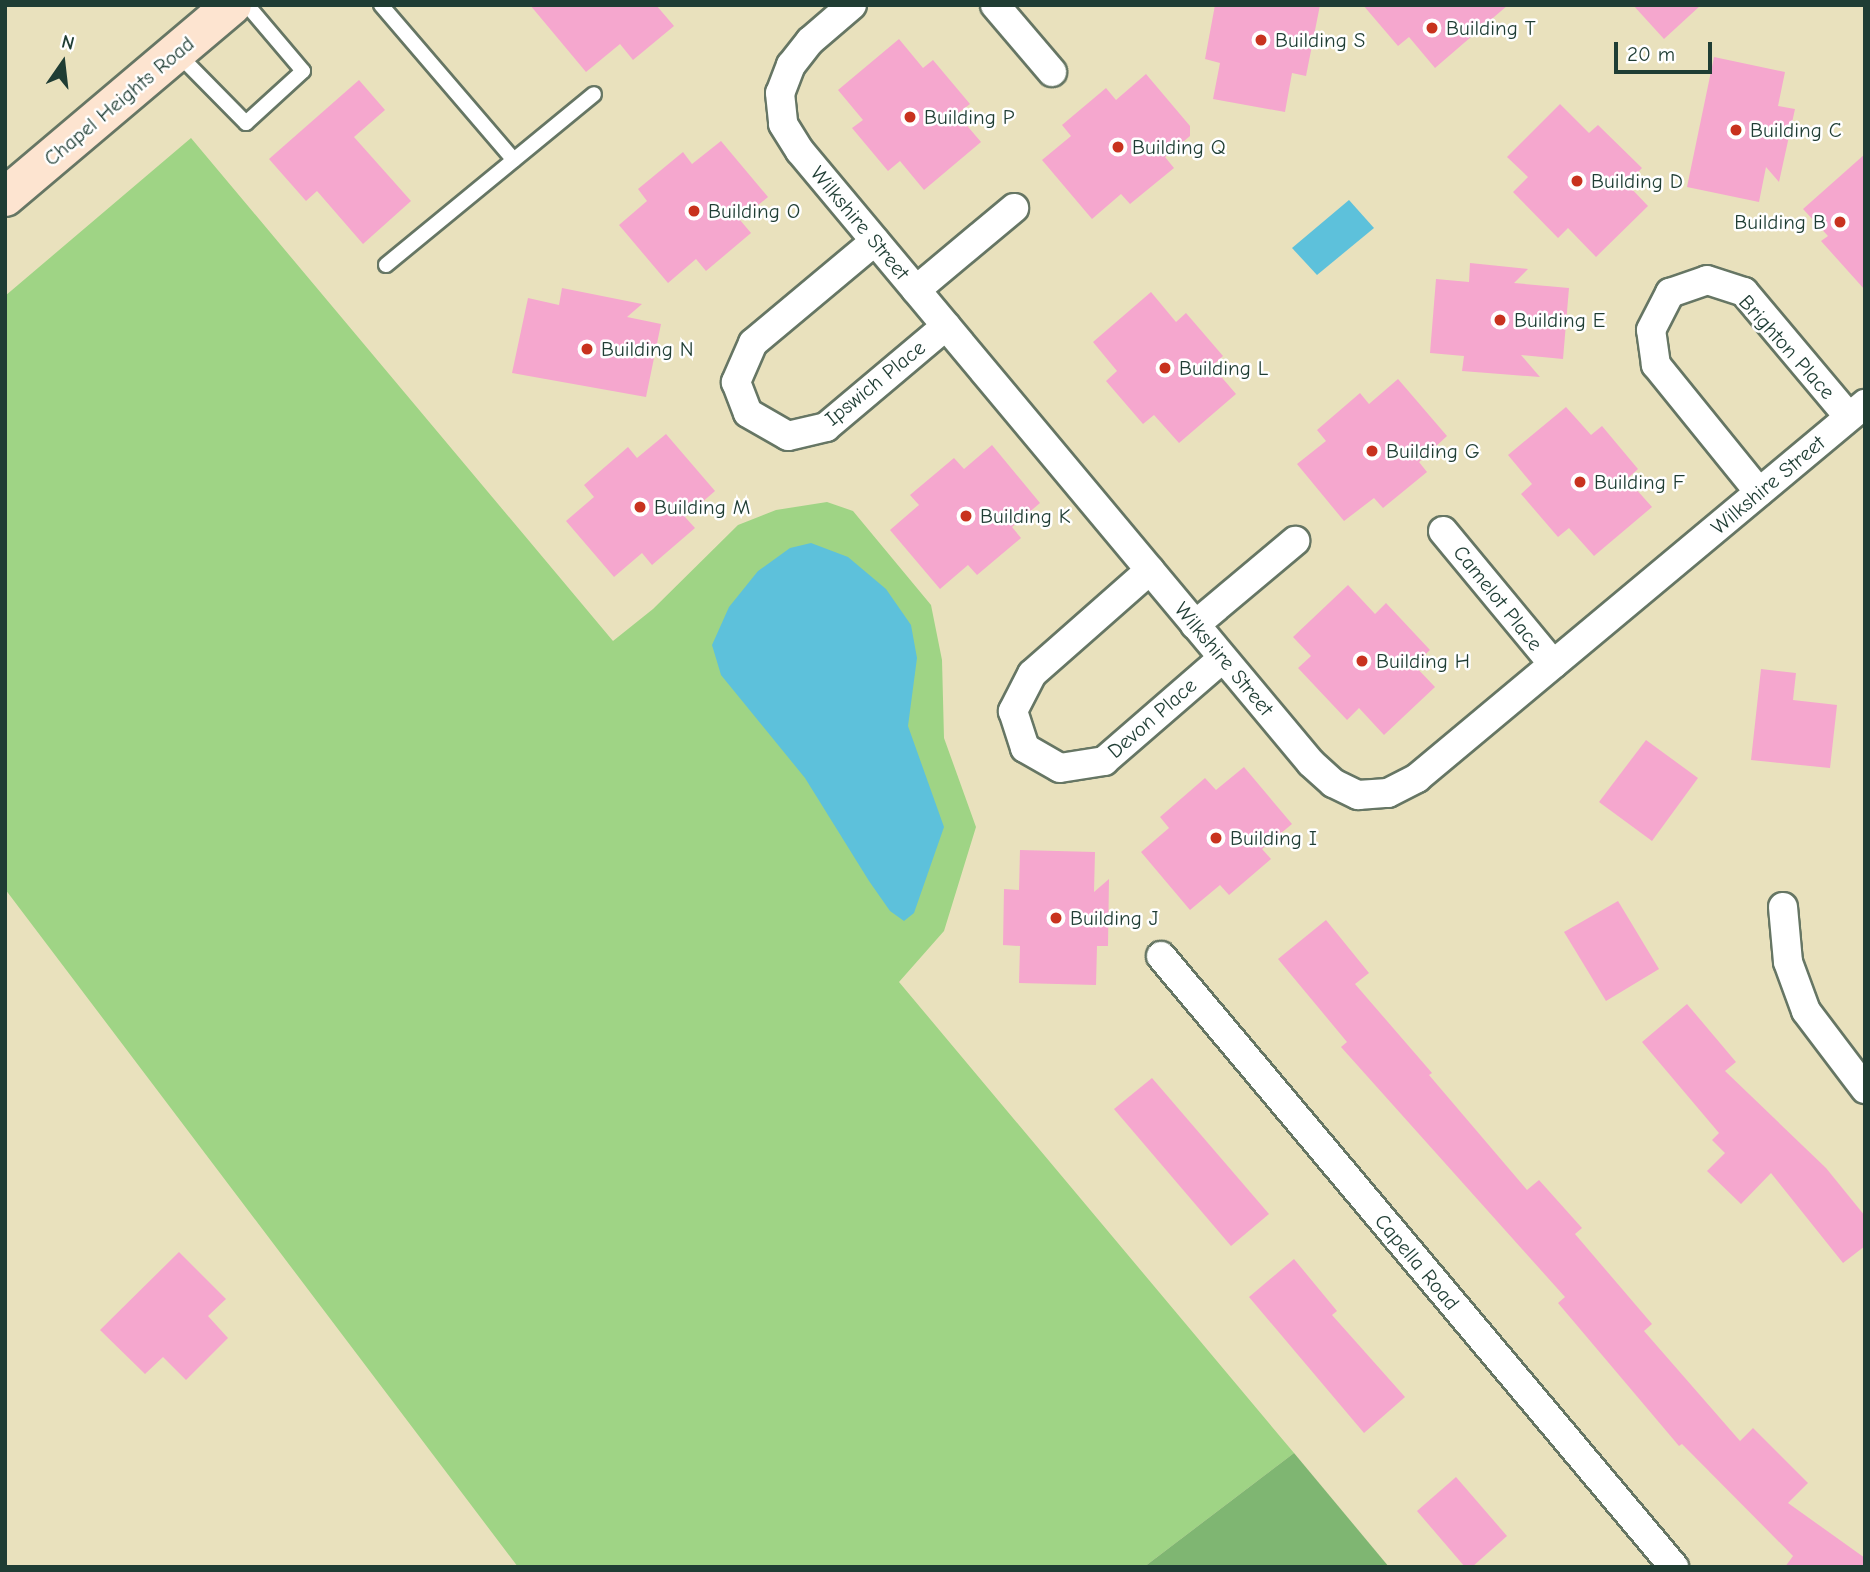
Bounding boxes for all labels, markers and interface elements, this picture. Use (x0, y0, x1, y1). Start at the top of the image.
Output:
place label: Building T (1446, 15, 1536, 41)
marker: Building T (1424, 20, 1440, 36)
place label: Building S (1275, 27, 1365, 53)
north arrow (28, 28, 98, 98)
scale bar (1618, 28, 1716, 72)
text: N (59, 30, 77, 55)
street label: Chapel Heights Road (39, 31, 199, 171)
marker: Building S (1253, 32, 1269, 48)
text: 20 m (1627, 42, 1675, 66)
place label: Building P (924, 104, 1015, 130)
marker: Building P (902, 109, 918, 125)
place label: Building C (1750, 117, 1842, 143)
marker: Building C (1728, 122, 1744, 138)
place label: Building Q (1132, 134, 1226, 160)
marker: Building Q (1110, 139, 1126, 155)
street label: Wilkshire Street (805, 161, 915, 285)
place label: Building D (1591, 168, 1683, 194)
marker: Building D (1569, 173, 1585, 189)
place label: Building O (708, 198, 800, 224)
marker: Building O (686, 203, 702, 219)
place label: Building B (1734, 209, 1826, 235)
marker: Building B (1832, 214, 1848, 230)
street label: Brighton Place (1734, 290, 1840, 404)
place label: Building E (1514, 307, 1605, 333)
marker: Building E (1492, 312, 1508, 328)
street label: Ipswich Place (820, 335, 930, 431)
place label: Building N (601, 336, 694, 362)
marker: Building N (579, 341, 595, 357)
place label: Building L (1179, 355, 1268, 381)
marker: Building L (1157, 360, 1173, 376)
street label: Wilkshire Street (1706, 430, 1830, 540)
place label: Building G (1386, 438, 1480, 464)
marker: Building G (1364, 443, 1380, 459)
place label: Building F (1594, 469, 1685, 495)
marker: Building F (1572, 474, 1588, 490)
place label: Building M (654, 494, 750, 520)
marker: Building M (632, 499, 648, 515)
place label: Building K (980, 503, 1071, 529)
marker: Building K (958, 508, 974, 524)
street label: Camelot Place (1448, 540, 1548, 656)
street label: Wilkshire Street (1169, 597, 1279, 721)
place label: Building H (1376, 648, 1470, 674)
marker: Building H (1354, 653, 1370, 669)
street label: Devon Place (1102, 673, 1202, 763)
place label: Building I (1230, 825, 1317, 851)
marker: Building I (1208, 830, 1224, 846)
place label: Building J (1070, 905, 1158, 931)
marker: Building J (1048, 910, 1064, 926)
street label: Capella Road (1369, 1209, 1465, 1315)

